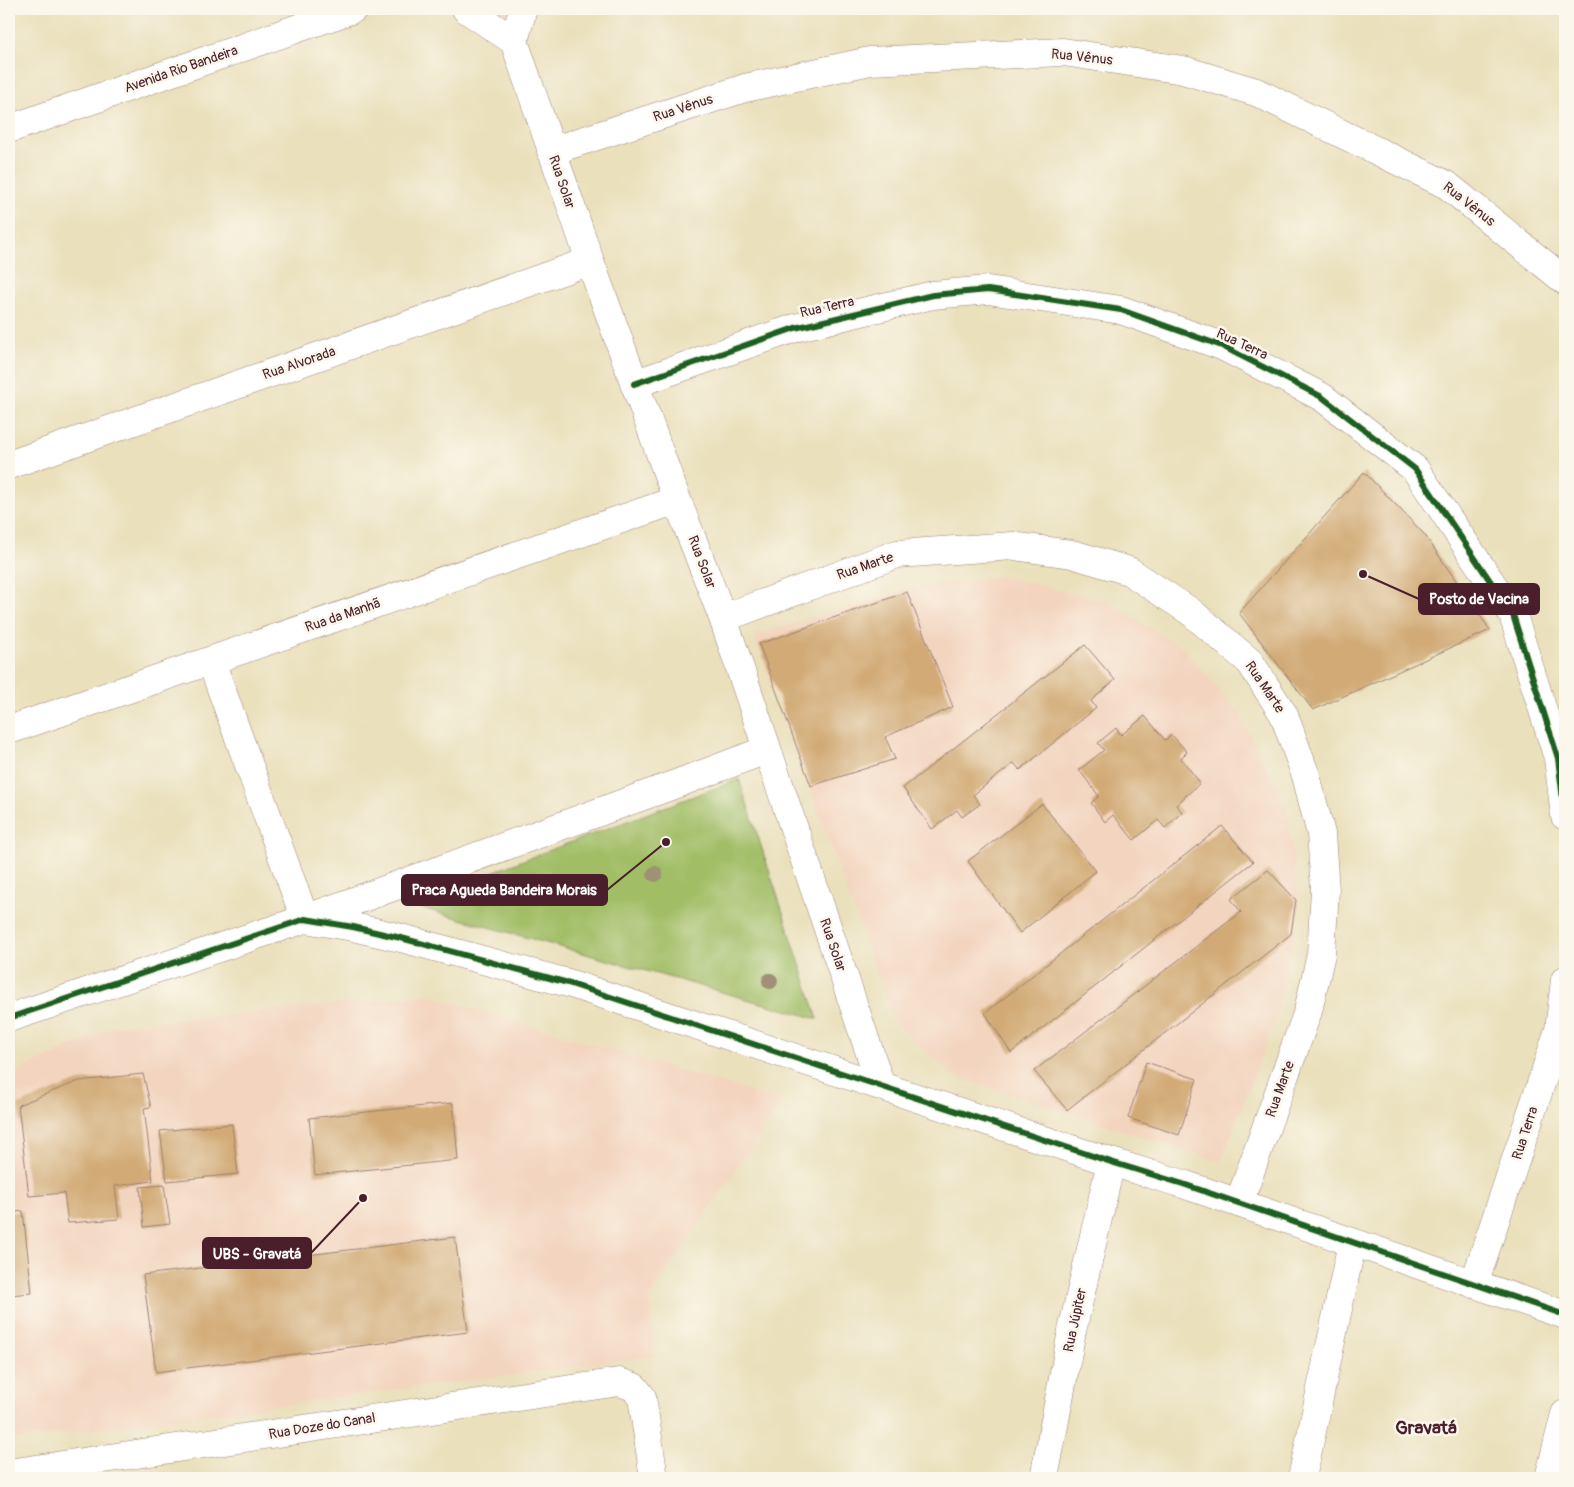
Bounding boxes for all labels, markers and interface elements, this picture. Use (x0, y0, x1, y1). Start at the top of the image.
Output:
street label: Avenida Rio Bandeira (122, 42, 240, 96)
street label: Rua Vênus (1050, 45, 1114, 69)
street label: Rua Vênus (651, 90, 716, 126)
street label: Rua Solar (545, 153, 579, 211)
street label: Rua Vênus (1439, 178, 1499, 230)
street label: Rua Terra (798, 293, 856, 321)
street label: Rua Terra (1213, 325, 1271, 363)
street label: Rua Alvorada (260, 343, 338, 383)
street label: Rua Solar (684, 533, 720, 591)
street label: Rua Marte (834, 548, 896, 584)
callout: Posto de Vacina (1419, 584, 1539, 614)
text: Posto de Vacina (1429, 590, 1529, 609)
street label: Rua da Manhã (303, 594, 383, 636)
street label: Rua Marte (1242, 658, 1289, 716)
callout: Praca Agueda Bandeira Morais (402, 875, 607, 905)
text: Praca Agueda Bandeira Morais (411, 881, 597, 900)
street label: Rua Solar (816, 916, 850, 974)
street label: Rua Marte (1262, 1058, 1298, 1120)
street label: Rua Terra (1508, 1104, 1542, 1162)
callout: UBS - Gravatá (203, 1238, 311, 1268)
text: UBS - Gravatá (213, 1245, 301, 1264)
street label: Rua Júpiter (1060, 1286, 1090, 1354)
street label: Rua Doze do Canal (267, 1409, 377, 1443)
district label: Gravatá (1395, 1416, 1457, 1440)

